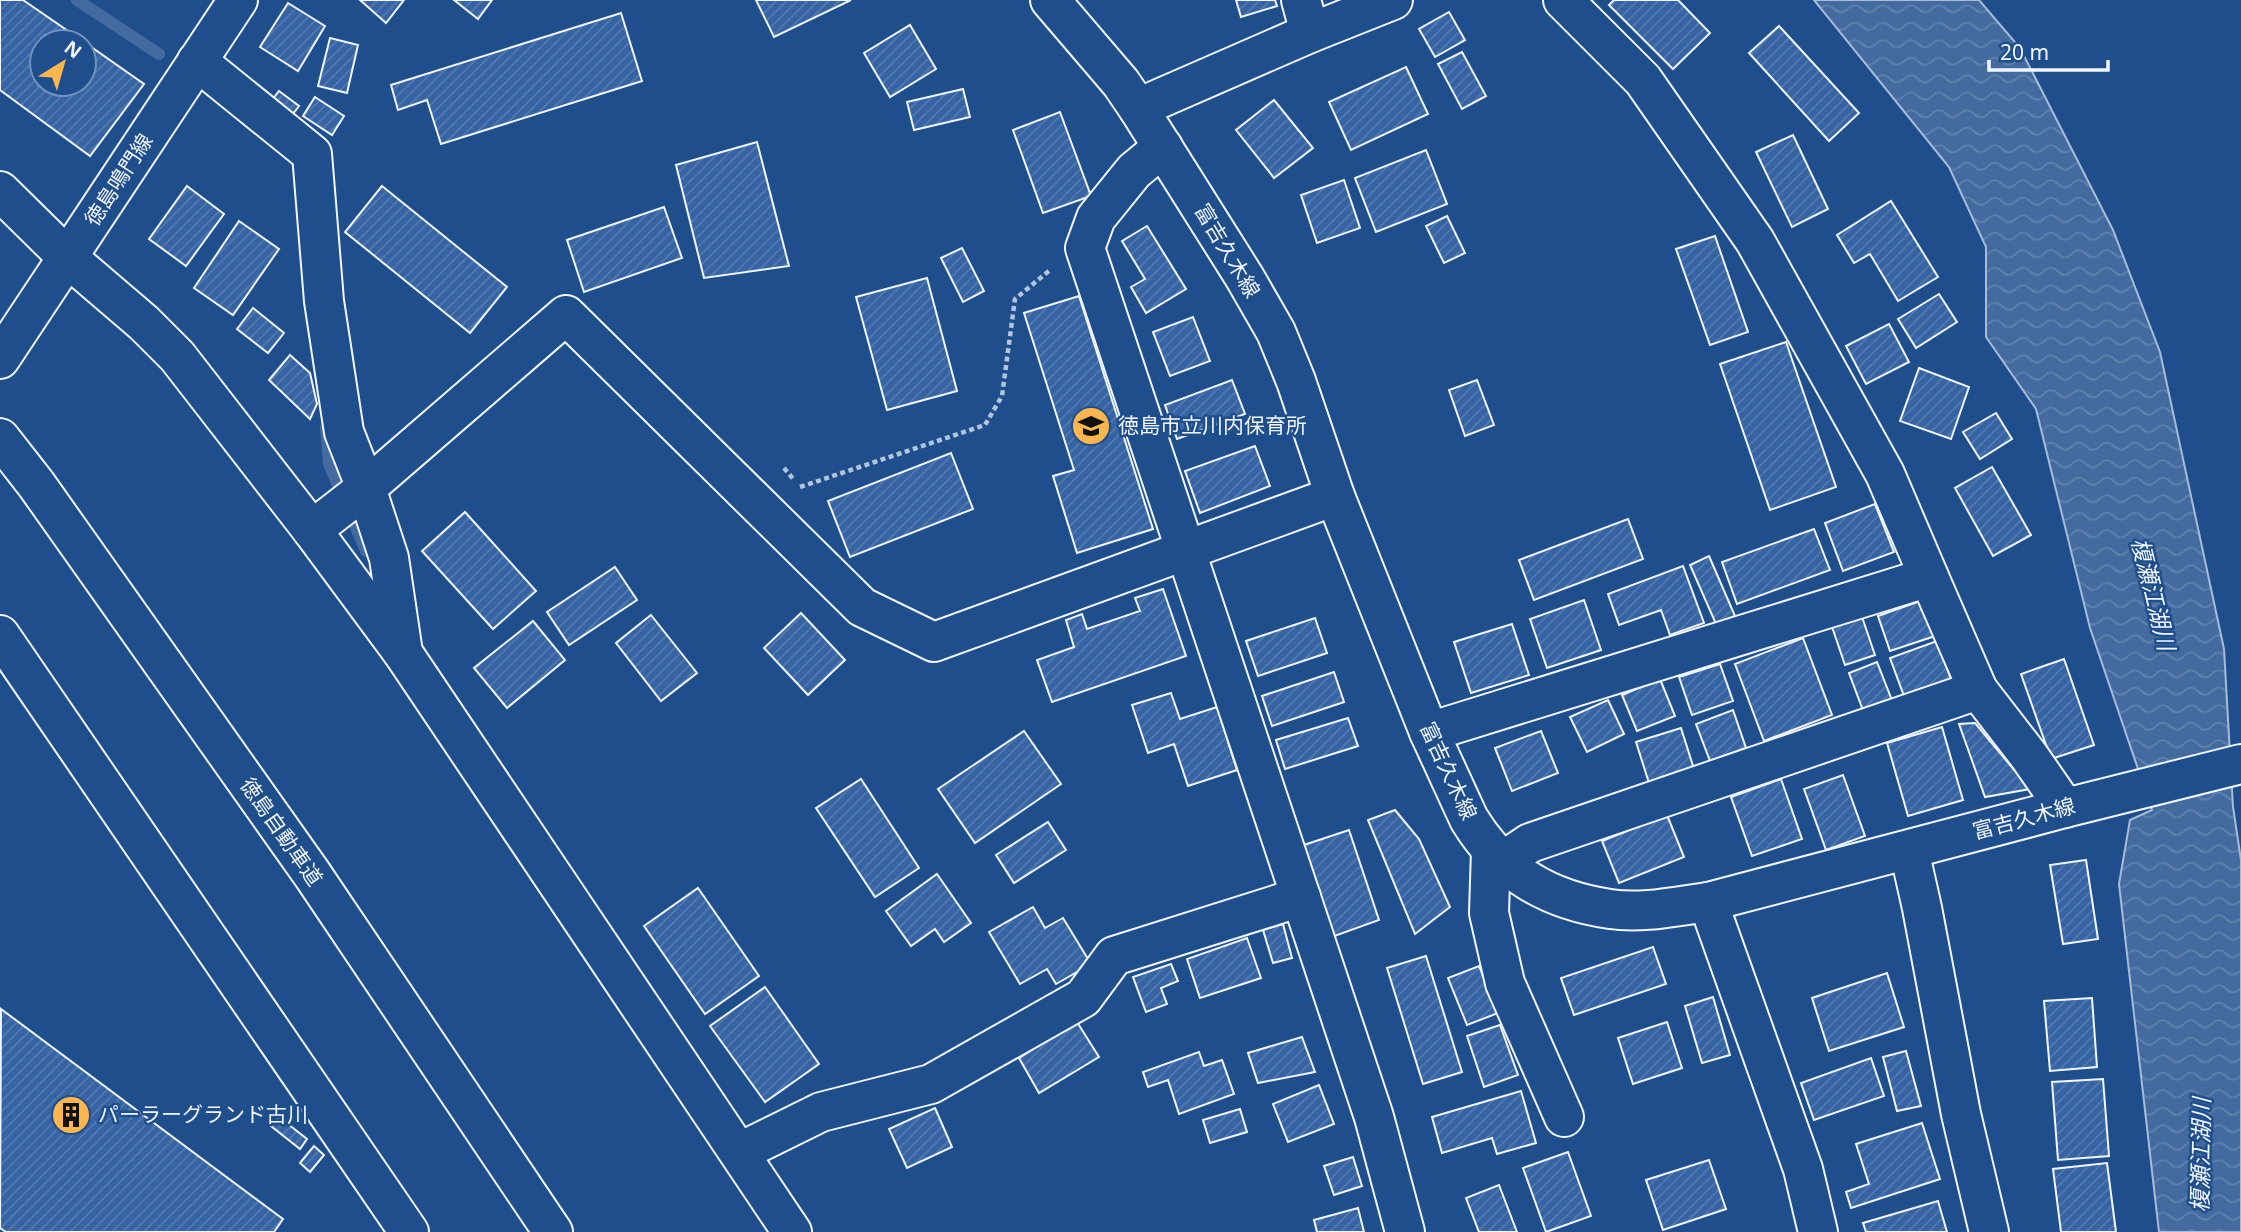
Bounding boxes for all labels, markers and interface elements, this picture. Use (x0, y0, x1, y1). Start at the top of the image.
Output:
north arrow (28, 28, 98, 98)
scale bar (1989, 28, 2108, 72)
text: N (59, 34, 87, 64)
text: 20 m (2000, 38, 2049, 66)
street label: 徳島鳴門線 (78, 128, 158, 231)
street label: 富吉久木線 (1189, 198, 1267, 303)
school or university icon: 徳島市立川内保育所 (1070, 405, 1112, 447)
place label: 徳島市立川内保育所 (1118, 411, 1307, 439)
water label: 榎瀬江湖川 (2125, 534, 2184, 656)
street label: 富吉久木線 (1414, 717, 1484, 824)
street label: 徳島自動車道 (234, 772, 329, 891)
street label: 富吉久木線 (1969, 791, 2078, 845)
building icon: パーラーグランド古川 (50, 1094, 92, 1136)
water label: 榎瀬江湖川 (2183, 1094, 2217, 1213)
place label: パーラーグランド古川 (98, 1100, 308, 1128)

